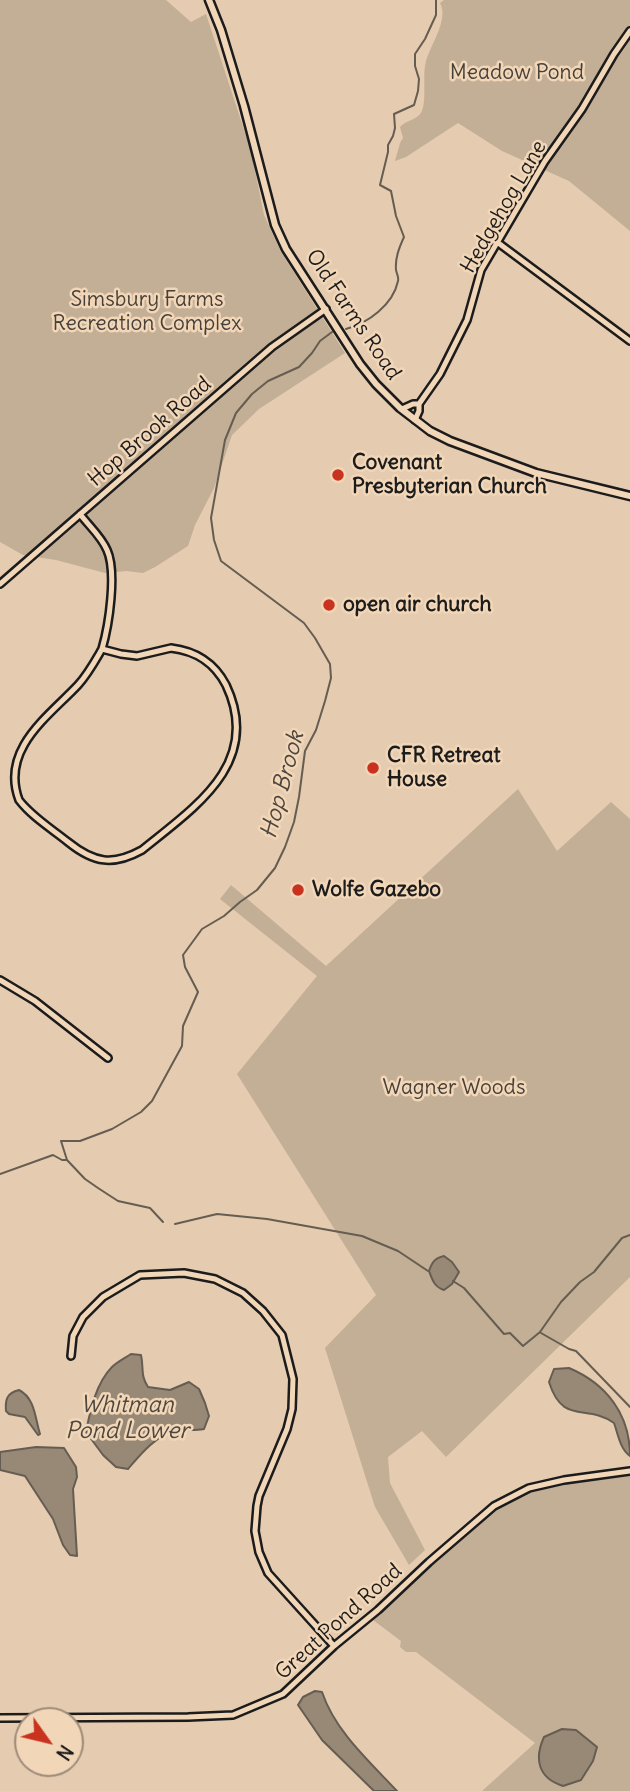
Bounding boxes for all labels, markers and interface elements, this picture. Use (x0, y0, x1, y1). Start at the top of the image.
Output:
park label: Meadow Pond (450, 60, 584, 86)
street label: Hedgehog Lane (456, 136, 552, 278)
street label: Old Farms Road (300, 245, 406, 385)
park label: Simsbury Farms Recreation Complex (52, 287, 242, 337)
street label: Hop Brook Road (83, 372, 217, 492)
place label: Covenant Presbyterian Church (352, 450, 547, 500)
marker: Covenant Presbyterian Church (330, 467, 346, 483)
place label: open air church (343, 592, 492, 618)
marker: open air church (321, 597, 337, 613)
water label: Hop Brook (255, 728, 311, 842)
place label: CFR Retreat House (387, 743, 501, 793)
marker: CFR Retreat House (365, 760, 381, 776)
place label: Wolfe Gazebo (312, 877, 441, 903)
marker: Wolfe Gazebo (290, 882, 306, 898)
park label: Wagner Woods (383, 1075, 525, 1101)
water label: Whitman Pond Lower (65, 1391, 189, 1445)
street label: Great Pond Road (271, 1559, 407, 1685)
north arrow (14, 1707, 84, 1777)
text: N (51, 1740, 78, 1765)

